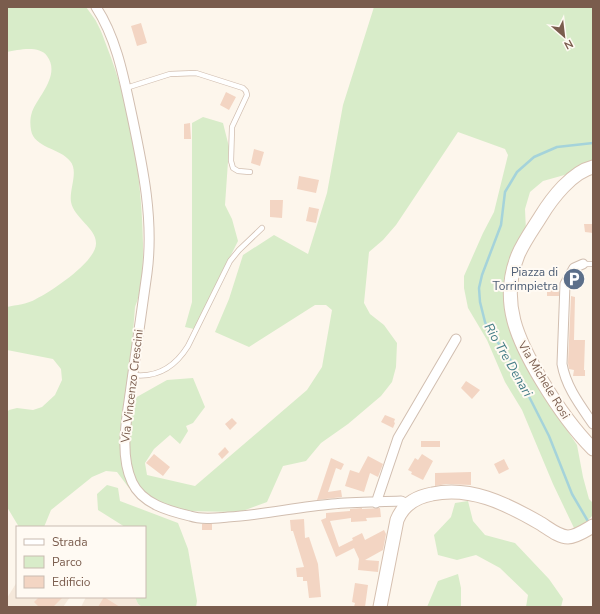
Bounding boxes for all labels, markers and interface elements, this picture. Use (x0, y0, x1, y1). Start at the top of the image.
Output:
north arrow (544, 16, 584, 56)
text: N (561, 36, 576, 53)
place label: Piazza di Torrimpietra (492, 264, 558, 294)
parking icon: Piazza di Torrimpietra (561, 266, 587, 292)
water label: Rio Tre Denari (480, 320, 537, 401)
street label: Via Vincenzo Crescini (117, 328, 147, 445)
street label: Via Michele Rosi (514, 337, 574, 422)
legend (16, 526, 146, 598)
text: Strada (52, 534, 88, 550)
text: Parco (52, 554, 82, 570)
text: Edificio (52, 574, 91, 590)

